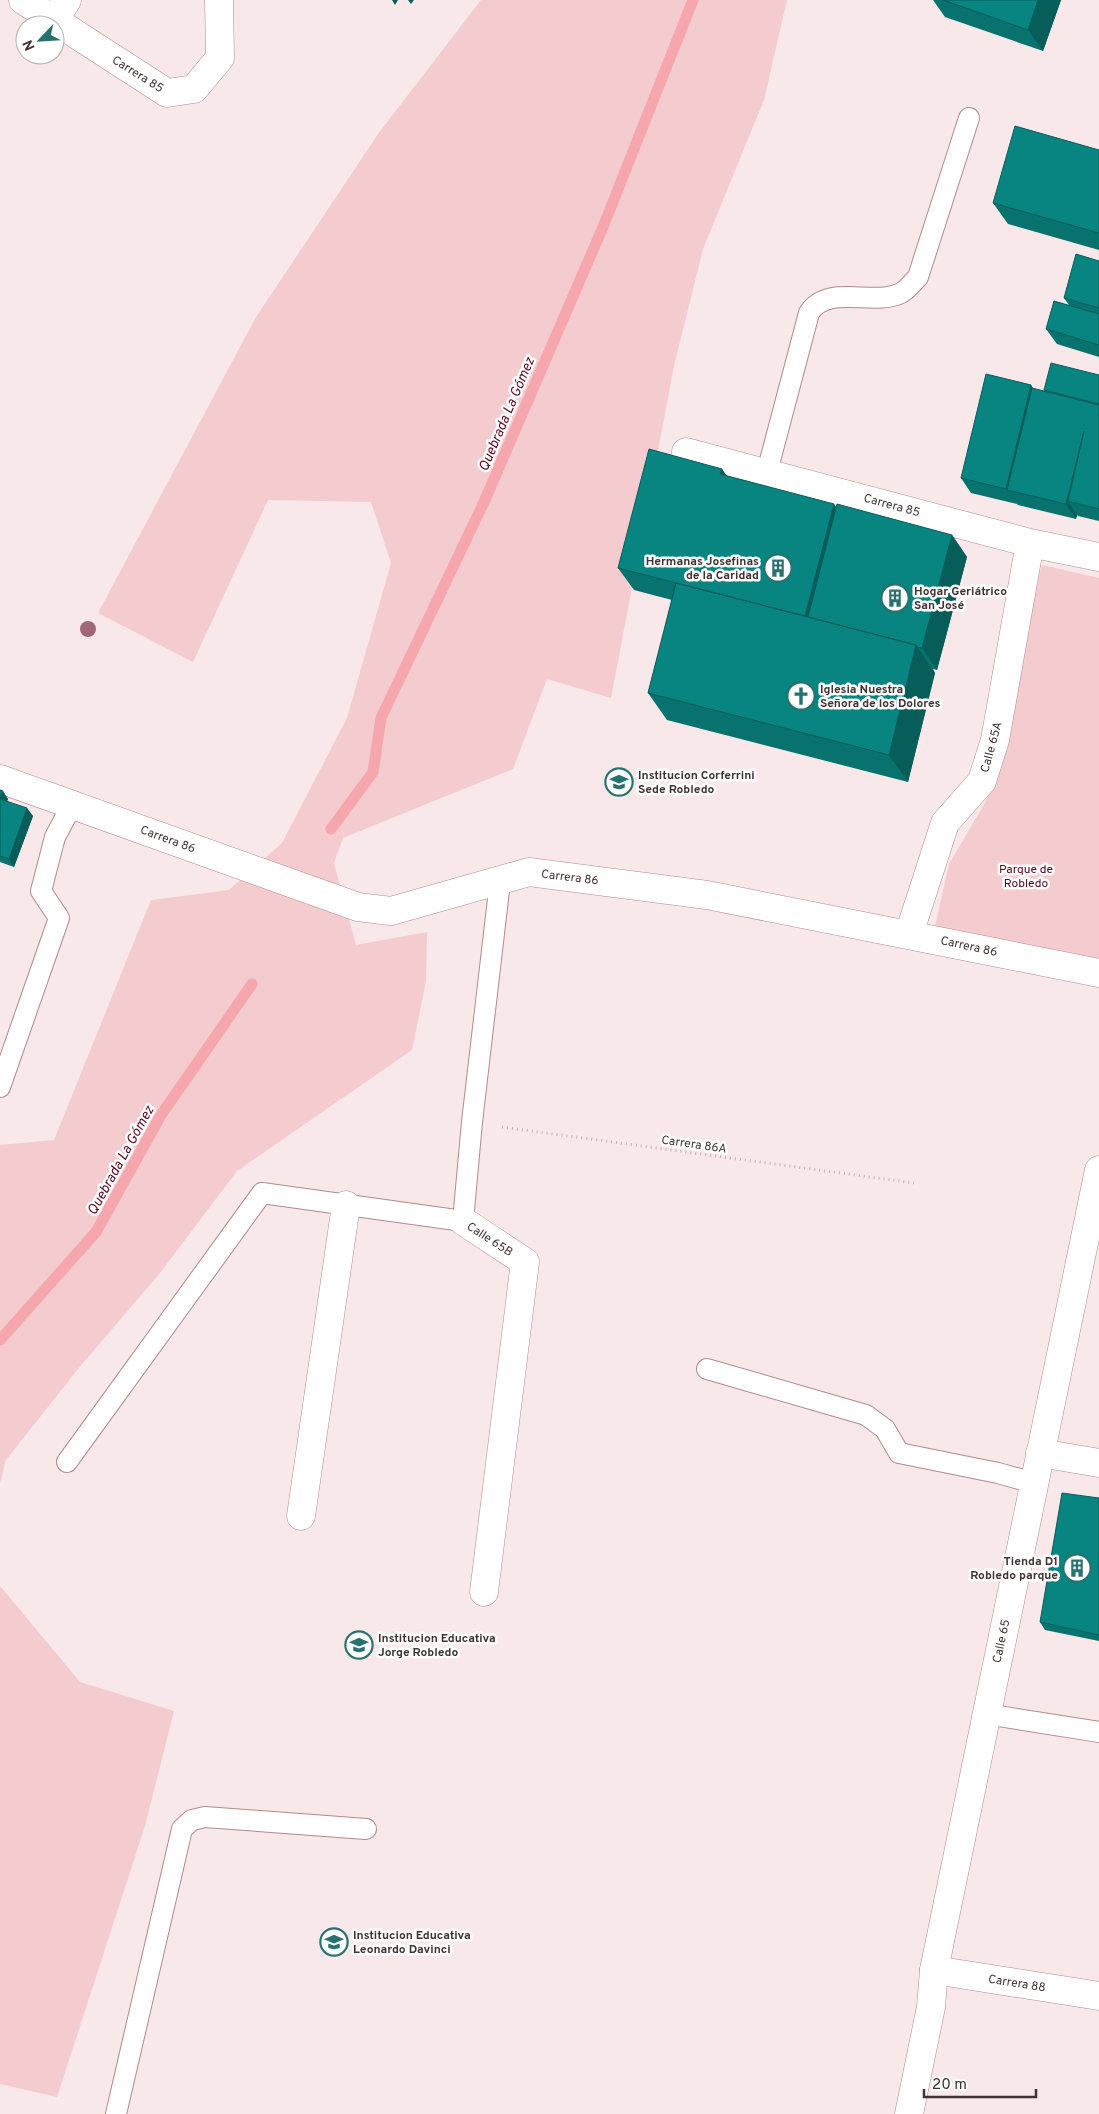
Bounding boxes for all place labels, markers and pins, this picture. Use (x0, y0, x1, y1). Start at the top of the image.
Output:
building icon: Hermanas Josefinas de la Caridad (763, 553, 793, 583)
place label: Hermanas Josefinas de la Caridad (646, 554, 759, 584)
building icon: Hogar Geriátrico San José (880, 583, 910, 613)
place label: Hogar Geriátrico San José (914, 584, 1007, 614)
church icon: Iglesia Nuestra Señora de los Dolores (786, 681, 816, 711)
place label: Iglesia Nuestra Señora de los Dolores (820, 682, 940, 712)
school or university icon: Institucion Corferrini Sede Robledo (604, 767, 634, 797)
place label: Institucion Corferrini Sede Robledo (638, 768, 755, 798)
building icon: Tienda D1 Robledo parque (1062, 1553, 1092, 1583)
place label: Tienda D1 Robledo parque (970, 1554, 1058, 1584)
school or university icon: Institucion Educativa Jorge Robledo (344, 1630, 374, 1660)
place label: Institucion Educativa Jorge Robledo (378, 1631, 496, 1661)
school or university icon: Institucion Educativa Leonardo Davinci (319, 1927, 349, 1957)
place label: Institucion Educativa Leonardo Davinci (353, 1928, 471, 1958)

